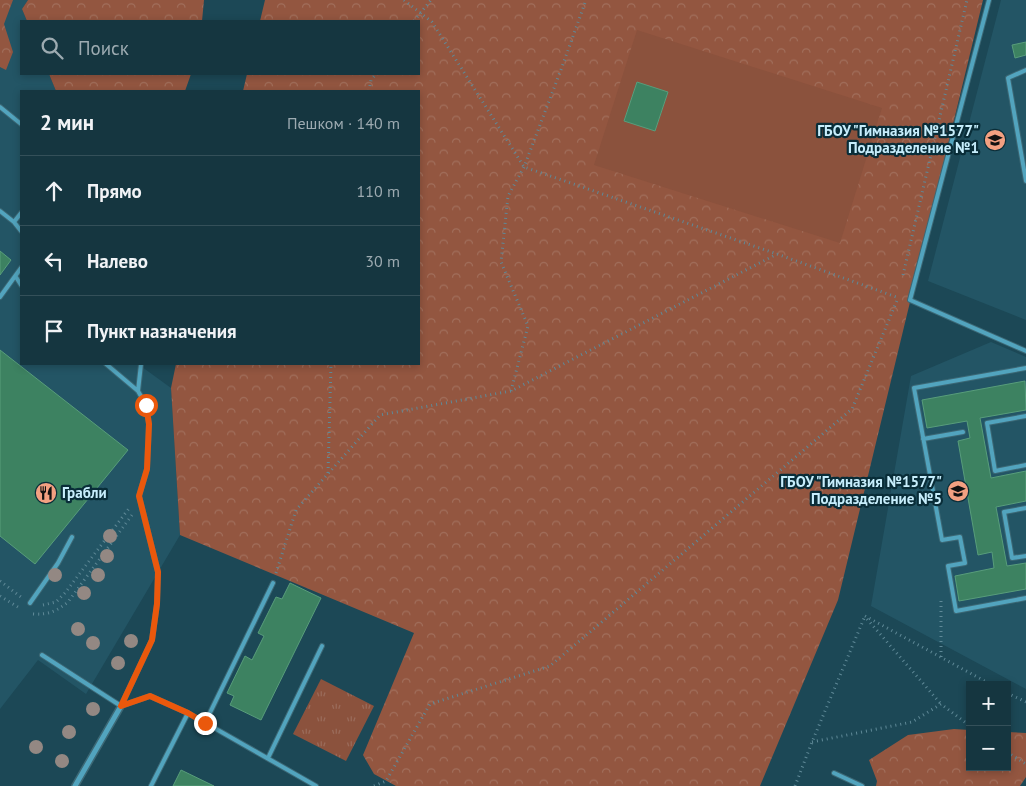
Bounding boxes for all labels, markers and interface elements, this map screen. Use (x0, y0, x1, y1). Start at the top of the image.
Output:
search box (20, 20, 420, 75)
icon: search (38, 34, 66, 62)
text: Поиск (78, 36, 129, 60)
text: 2 мин (40, 109, 94, 136)
text: Пешком · 140 m (287, 113, 400, 133)
place label: ГБОУ "Гимназия №1577" Подразделение №1 (817, 121, 979, 157)
school or university icon: ГБОУ "Гимназия №1577" Подразделение №1 (983, 128, 1007, 152)
icon: ahead (40, 177, 68, 205)
text: Прямо (87, 179, 142, 203)
text: 110 m (357, 181, 400, 201)
icon: left (40, 247, 68, 275)
text: Налево (87, 249, 148, 273)
text: 30 m (365, 251, 400, 271)
icon: arrive (40, 317, 68, 345)
text: Пункт назначения (87, 319, 237, 343)
route start (135, 394, 158, 417)
place label: ГБОУ "Гимназия №1577" Подразделение №5 (780, 472, 942, 508)
school or university icon: ГБОУ "Гимназия №1577" Подразделение №5 (946, 479, 970, 503)
restaurant icon: Грабли (34, 481, 58, 505)
place label: Грабли (62, 483, 107, 502)
map controls (966, 681, 1011, 771)
button: + (966, 681, 1011, 726)
route end (194, 712, 217, 735)
button: − (966, 726, 1011, 771)

